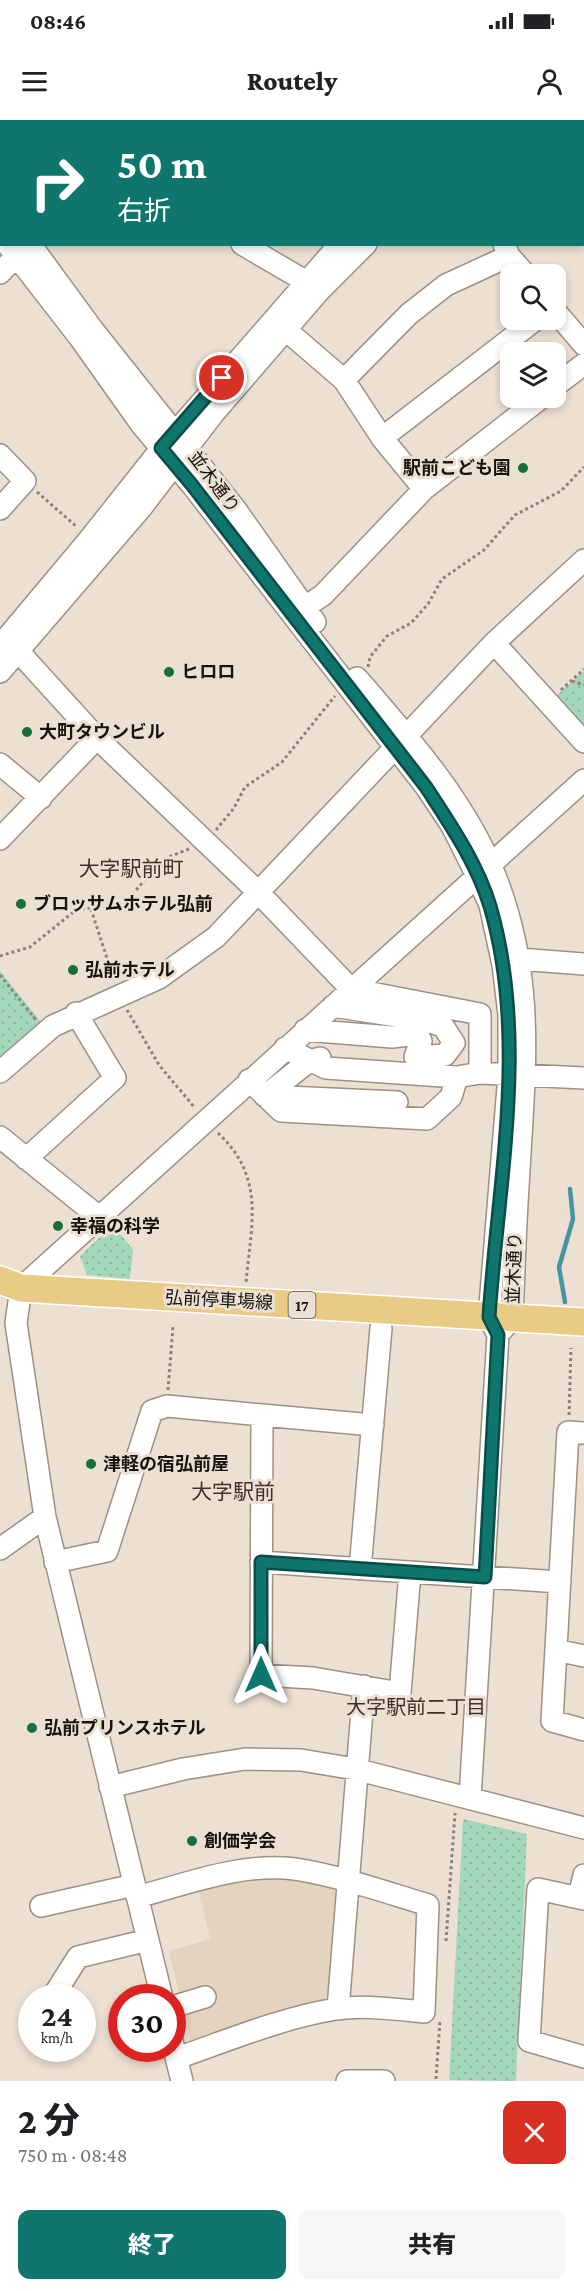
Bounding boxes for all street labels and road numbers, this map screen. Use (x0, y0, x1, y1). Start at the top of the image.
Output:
street label: 並木通り (184, 447, 244, 517)
street label: 並木通り (503, 1232, 525, 1304)
street label: 弘前停車場線 (165, 1287, 273, 1313)
road number: 17 (288, 1292, 316, 1318)

